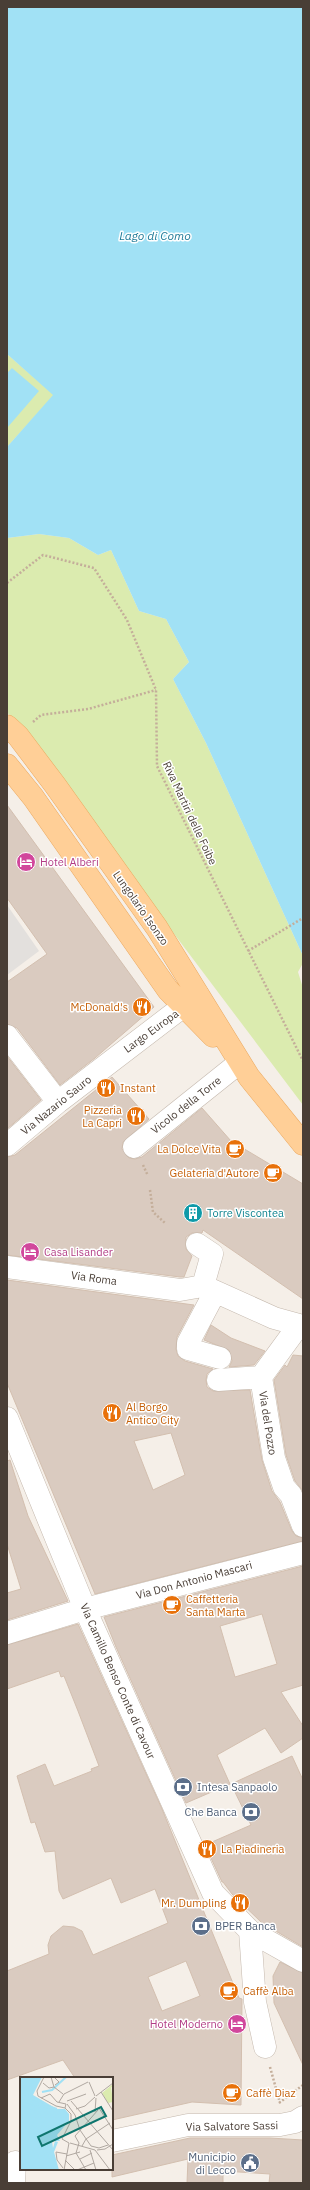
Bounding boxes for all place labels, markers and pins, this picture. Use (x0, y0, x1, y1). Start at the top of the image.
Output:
hotel icon: Hotel Alberi (15, 851, 37, 873)
place label: Hotel Alberi (40, 855, 99, 869)
restaurant icon: McDonald's (131, 996, 153, 1018)
place label: McDonald's (70, 1000, 128, 1014)
restaurant icon: Instant (95, 1077, 117, 1099)
place label: Instant (120, 1081, 156, 1095)
place label: Pizzeria La Capri (82, 1103, 122, 1130)
restaurant icon: Pizzeria La Capri (125, 1105, 147, 1127)
cafe icon: La Dolce Vita (224, 1138, 246, 1160)
place label: La Dolce Vita (157, 1142, 221, 1156)
cafe icon: Gelateria d'Autore (262, 1162, 284, 1184)
place label: Gelateria d'Autore (170, 1166, 259, 1180)
building icon: Torre Viscontea (182, 1202, 204, 1224)
place label: Torre Viscontea (207, 1206, 284, 1220)
hotel icon: Casa Lisander (19, 1241, 41, 1263)
place label: Casa Lisander (44, 1245, 113, 1259)
place label: Al Borgo Antico City (126, 1400, 180, 1427)
restaurant icon: Al Borgo Antico City (101, 1402, 123, 1424)
place label: Caffetteria Santa Marta (186, 1592, 246, 1619)
cafe icon: Caffetteria Santa Marta (161, 1594, 183, 1616)
bank icon: Intesa Sanpaolo (172, 1776, 194, 1798)
place label: Intesa Sanpaolo (197, 1780, 277, 1794)
bank icon: Che Banca (240, 1801, 262, 1823)
place label: Che Banca (185, 1805, 237, 1819)
restaurant icon: La Piadineria (196, 1838, 218, 1860)
place label: La Piadineria (221, 1842, 284, 1856)
restaurant icon: Mr. Dumpling (229, 1892, 251, 1914)
place label: Mr. Dumpling (161, 1896, 226, 1910)
bank icon: BPER Banca (190, 1915, 212, 1937)
place label: BPER Banca (215, 1919, 276, 1933)
cafe icon: Caffè Alba (218, 1980, 240, 2002)
place label: Caffè Alba (243, 1984, 294, 1998)
hotel icon: Hotel Moderno (226, 2013, 248, 2035)
place label: Hotel Moderno (150, 2017, 223, 2031)
cafe icon: Caffè Diaz (221, 2082, 243, 2104)
place label: Caffè Diaz (246, 2086, 296, 2100)
place label: Municipio di Lecco (188, 2150, 236, 2177)
public building icon: Municipio di Lecco (239, 2152, 261, 2174)

